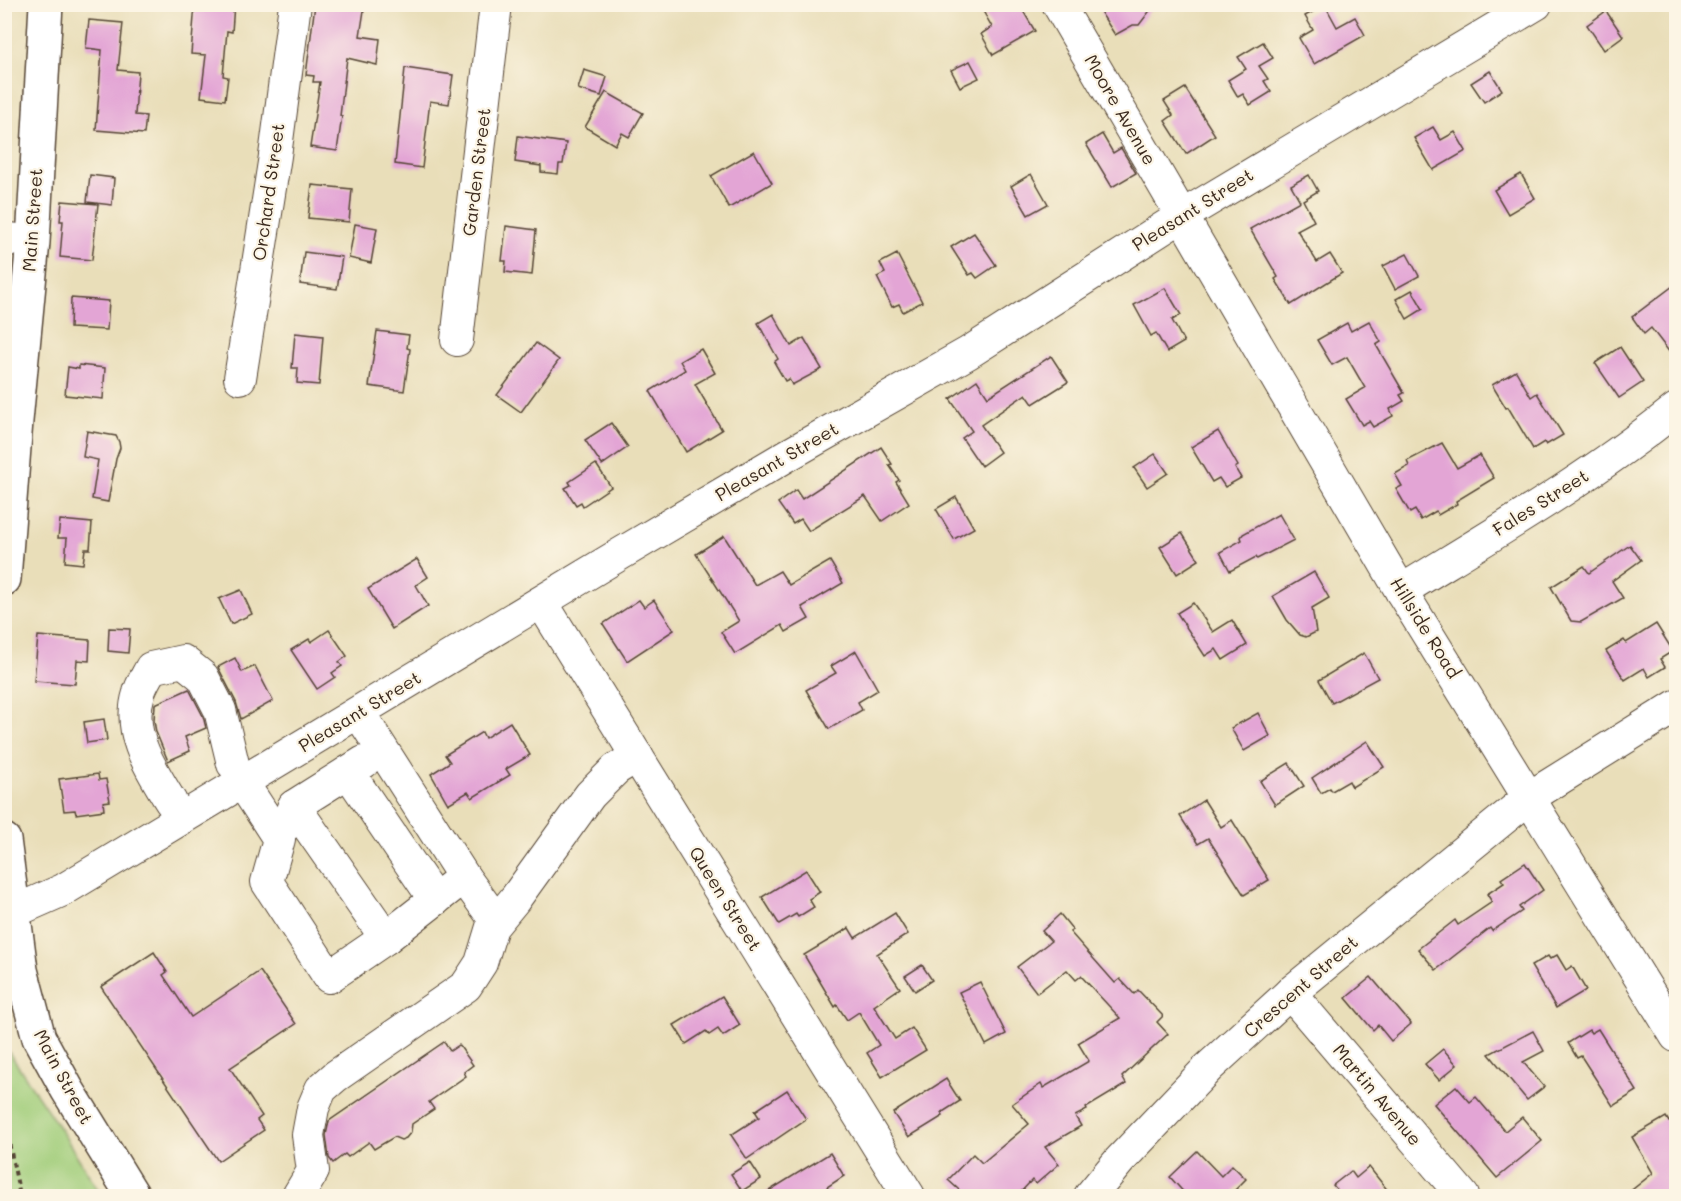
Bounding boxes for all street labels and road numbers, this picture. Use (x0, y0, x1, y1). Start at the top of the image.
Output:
street label: Moore Avenue (1079, 50, 1162, 169)
street label: Garden Street (456, 106, 496, 237)
street label: Orchard Street (246, 121, 290, 262)
street label: Pleasant Street (1127, 162, 1258, 256)
street label: Main Street (16, 167, 48, 273)
street label: Pleasant Street (710, 416, 843, 506)
street label: Fales Street (1488, 463, 1593, 541)
street label: Hillside Road (1385, 572, 1466, 683)
street label: Pleasant Street (294, 665, 425, 757)
street label: Queen Street (684, 842, 768, 955)
street label: Crescent Street (1238, 930, 1363, 1043)
street label: Main Street (29, 1025, 99, 1128)
street label: Martin Avenue (1328, 1038, 1427, 1150)

